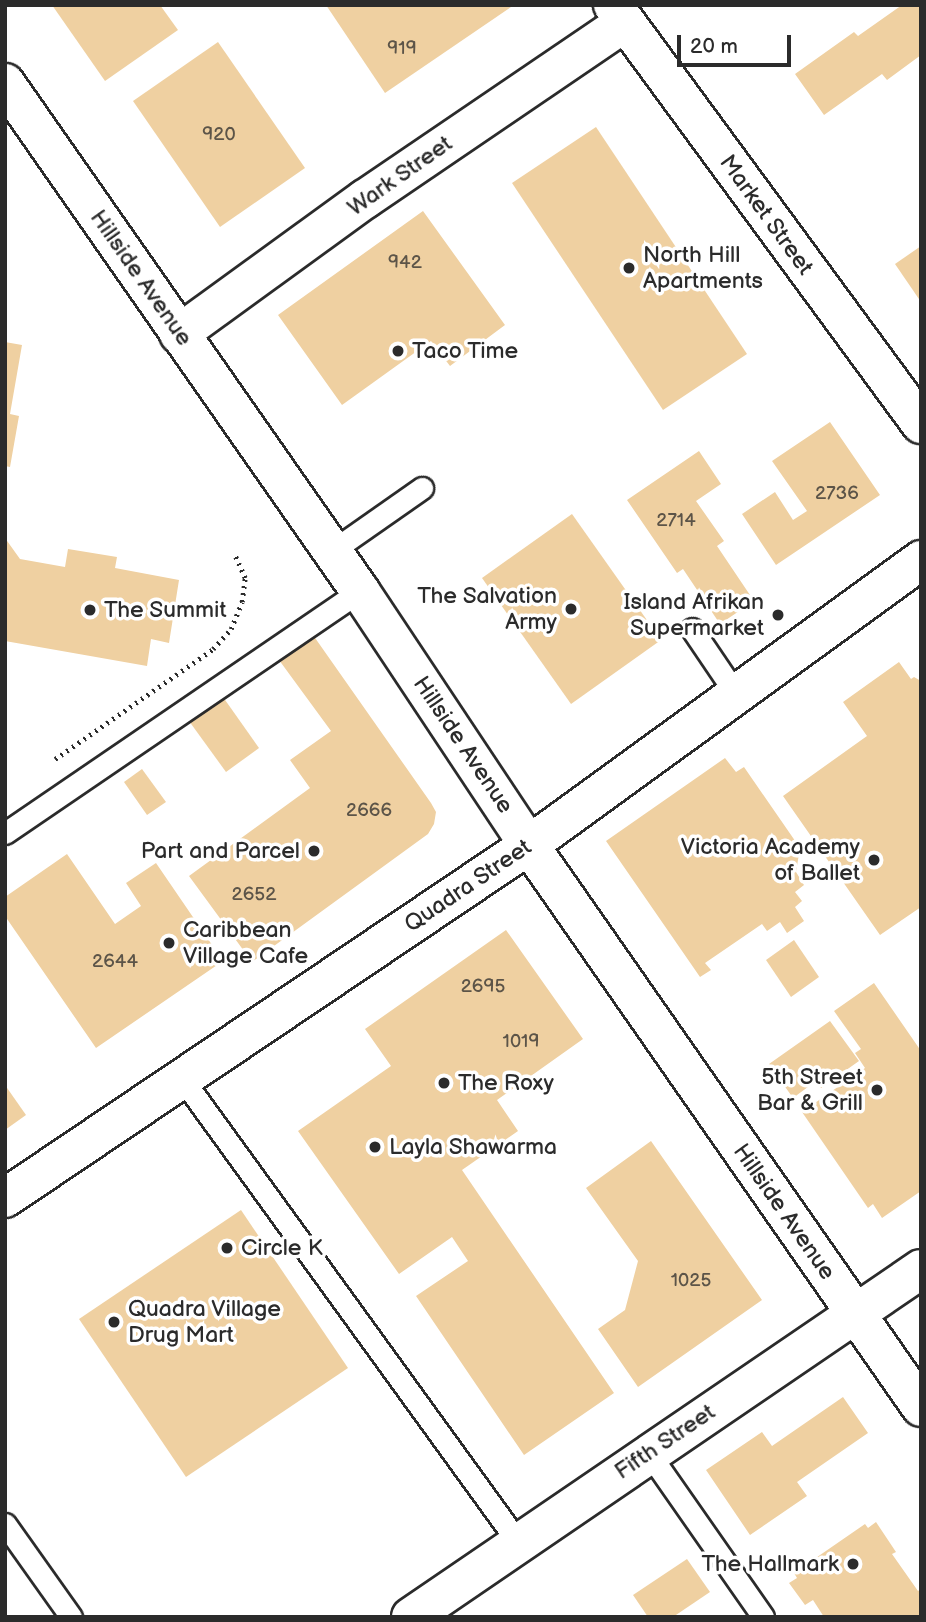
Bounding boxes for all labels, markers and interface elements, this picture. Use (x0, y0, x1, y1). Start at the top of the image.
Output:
scale bar (681, 21, 795, 65)
text: 20 m (690, 34, 738, 59)
house number: 919 (387, 38, 417, 60)
house number: 920 (202, 124, 236, 146)
street label: Wark Street (342, 130, 458, 222)
street label: Market Street (713, 149, 819, 281)
street label: Hillside Avenue (84, 205, 198, 351)
place label: North Hill Apartments (643, 241, 763, 295)
house number: 942 (388, 252, 422, 274)
marker: North Hill Apartments (621, 260, 637, 276)
place label: Taco Time (412, 337, 519, 365)
marker: Taco Time (390, 343, 406, 359)
house number: 2736 (815, 483, 859, 505)
house number: 2714 (656, 510, 696, 532)
place label: The Salvation Army (417, 582, 557, 636)
place label: Island Afrikan Supermarket (623, 588, 764, 642)
place label: The Summit (104, 596, 227, 624)
marker: The Salvation Army (563, 601, 579, 617)
marker: The Summit (82, 602, 98, 618)
marker: Island Afrikan Supermarket (770, 607, 786, 623)
street label: Hillside Avenue (407, 671, 519, 819)
house number: 2666 (346, 800, 392, 822)
street label: Quadra Street (399, 833, 537, 939)
place label: Victoria Academy of Ballet (681, 833, 860, 887)
place label: Part and Parcel (141, 837, 300, 865)
marker: Part and Parcel (306, 843, 322, 859)
marker: Victoria Academy of Ballet (866, 852, 882, 868)
house number: 2652 (232, 884, 276, 906)
place label: Caribbean Village Cafe (183, 916, 308, 970)
marker: Caribbean Village Cafe (161, 935, 177, 951)
house number: 2644 (92, 951, 138, 973)
house number: 2695 (461, 976, 505, 998)
house number: 1019 (503, 1031, 539, 1053)
place label: 5th Street Bar & Grill (757, 1063, 863, 1117)
place label: The Roxy (458, 1069, 554, 1097)
marker: The Roxy (436, 1075, 452, 1091)
marker: 5th Street Bar & Grill (869, 1082, 885, 1098)
place label: Layla Shawarma (389, 1133, 557, 1161)
marker: Layla Shawarma (367, 1139, 383, 1155)
street label: Hillside Avenue (727, 1139, 841, 1285)
place label: Circle K (241, 1234, 322, 1262)
marker: Circle K (219, 1240, 235, 1256)
house number: 1025 (671, 1270, 711, 1292)
place label: Quadra Village Drug Mart (128, 1295, 282, 1349)
marker: Quadra Village Drug Mart (106, 1314, 122, 1330)
street label: Fifth Street (609, 1398, 721, 1486)
place label: The Hallmark (702, 1550, 839, 1578)
marker: The Hallmark (845, 1556, 861, 1572)

